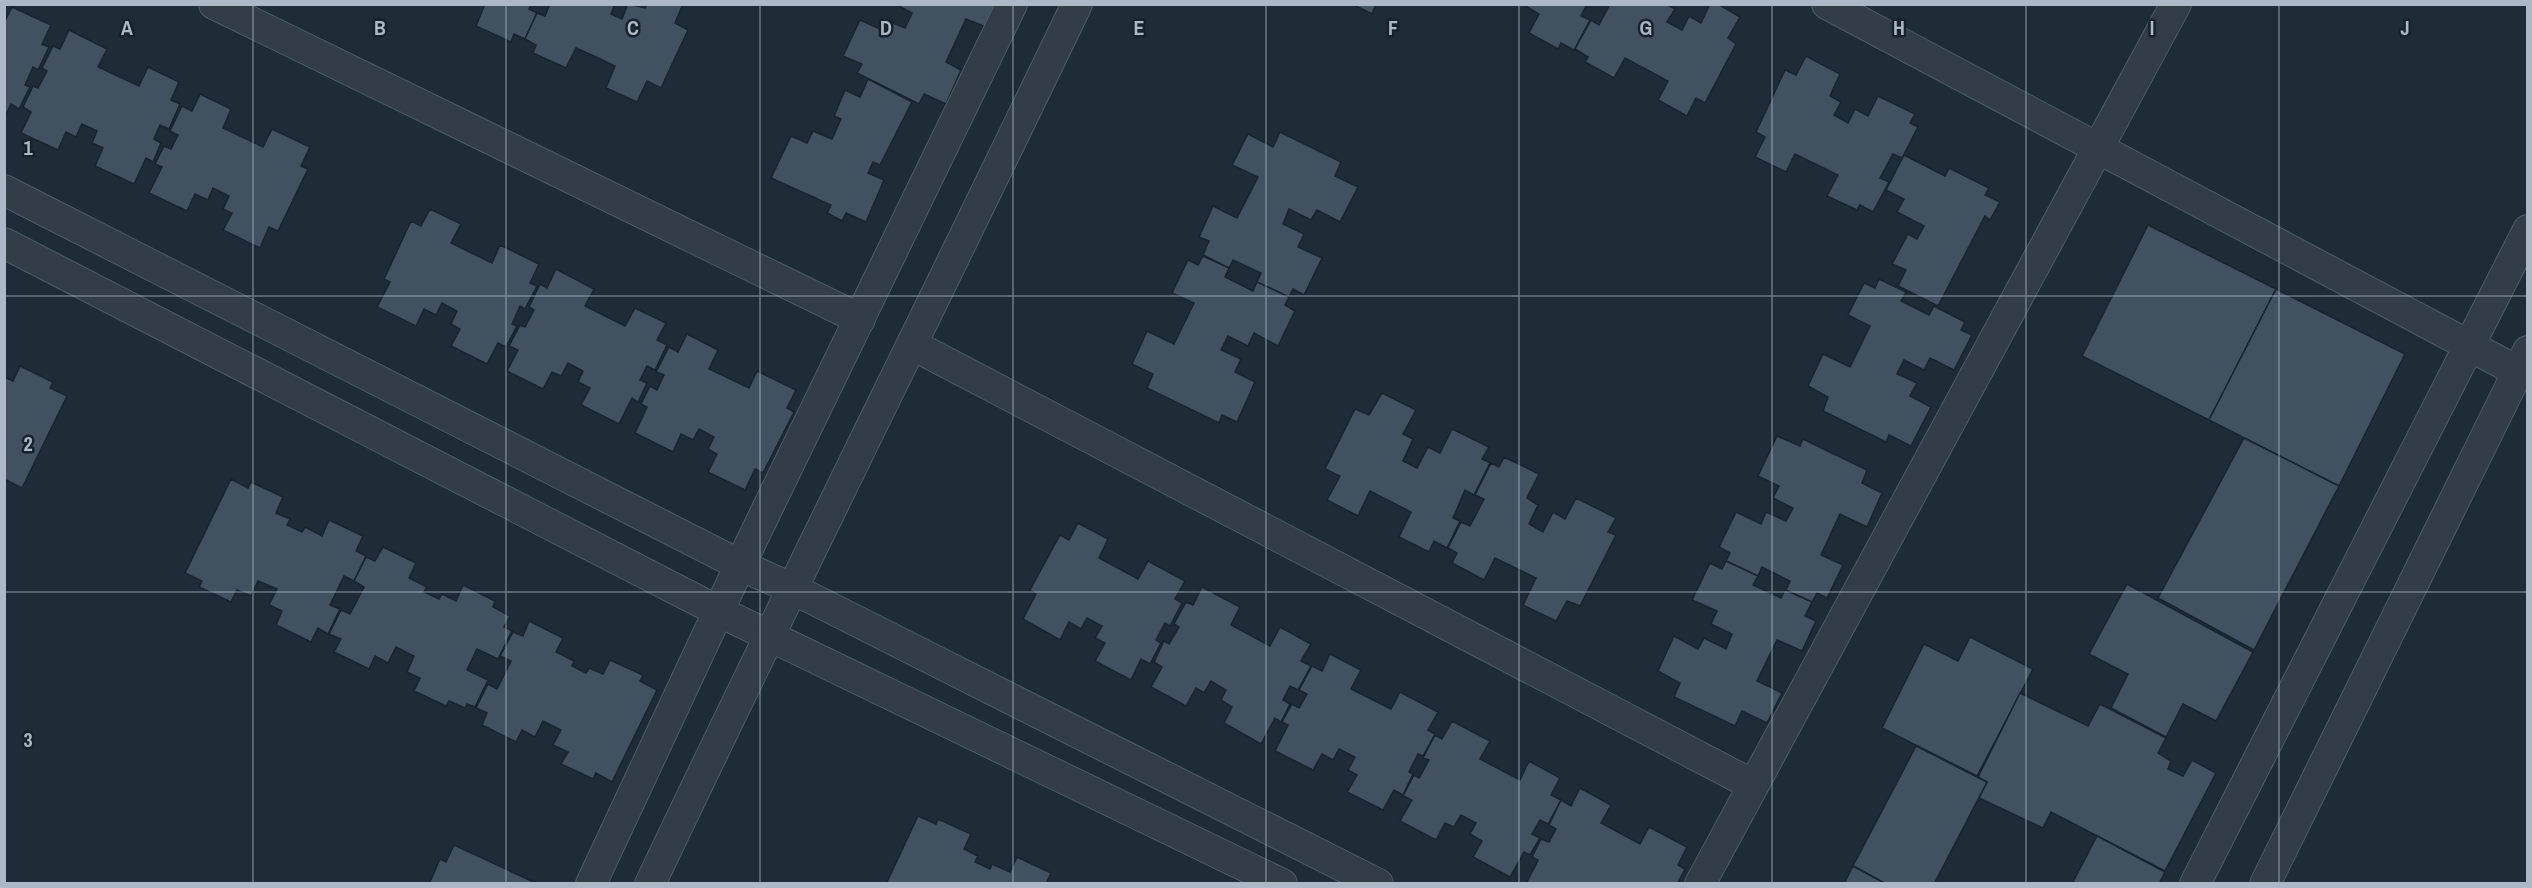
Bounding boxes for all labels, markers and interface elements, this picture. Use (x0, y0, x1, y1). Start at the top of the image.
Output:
text: A (121, 14, 133, 41)
text: B (374, 14, 386, 41)
text: C (627, 14, 639, 41)
text: D (880, 14, 892, 41)
text: E (1134, 14, 1145, 41)
text: F (1388, 14, 1398, 41)
text: G (1640, 14, 1652, 41)
text: H (1893, 14, 1905, 41)
text: I (2150, 14, 2154, 41)
text: J (2400, 14, 2410, 41)
text: 1 (23, 134, 33, 161)
text: 2 (23, 430, 33, 457)
text: 3 (23, 726, 33, 753)

